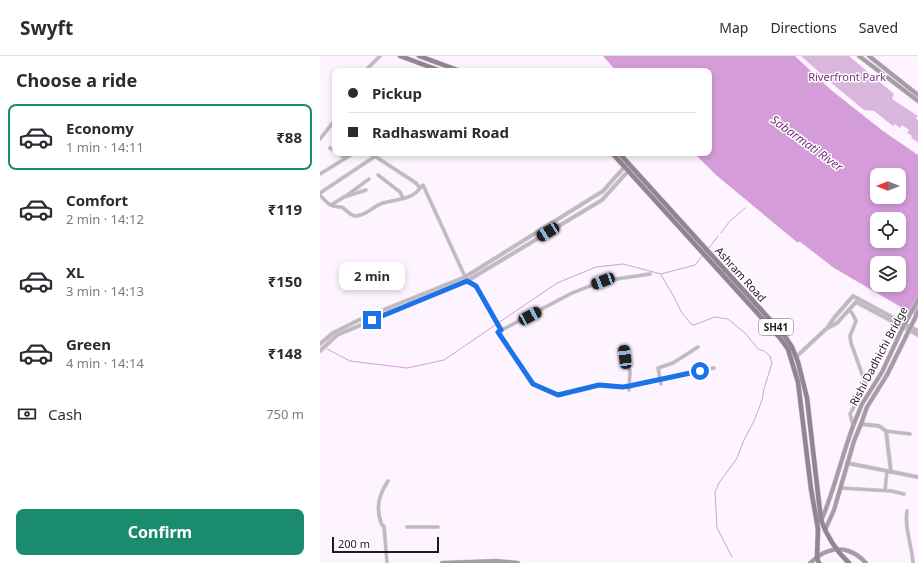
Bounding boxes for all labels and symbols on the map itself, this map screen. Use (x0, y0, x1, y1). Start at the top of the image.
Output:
park label: Riverfront Park (808, 69, 886, 84)
water label: Sabarmati River (768, 111, 847, 176)
north arrow (870, 168, 906, 204)
car (535, 221, 561, 243)
street label: Ashram Road (712, 243, 770, 305)
callout: 2 min (339, 262, 405, 290)
car (590, 271, 616, 291)
street label: Rishi Dadhichi Bridge (846, 304, 910, 408)
car (517, 305, 543, 327)
route end (363, 311, 381, 329)
road number: SH41 (759, 319, 793, 335)
car (618, 344, 632, 370)
route start (691, 362, 709, 380)
scale bar (332, 535, 439, 554)

